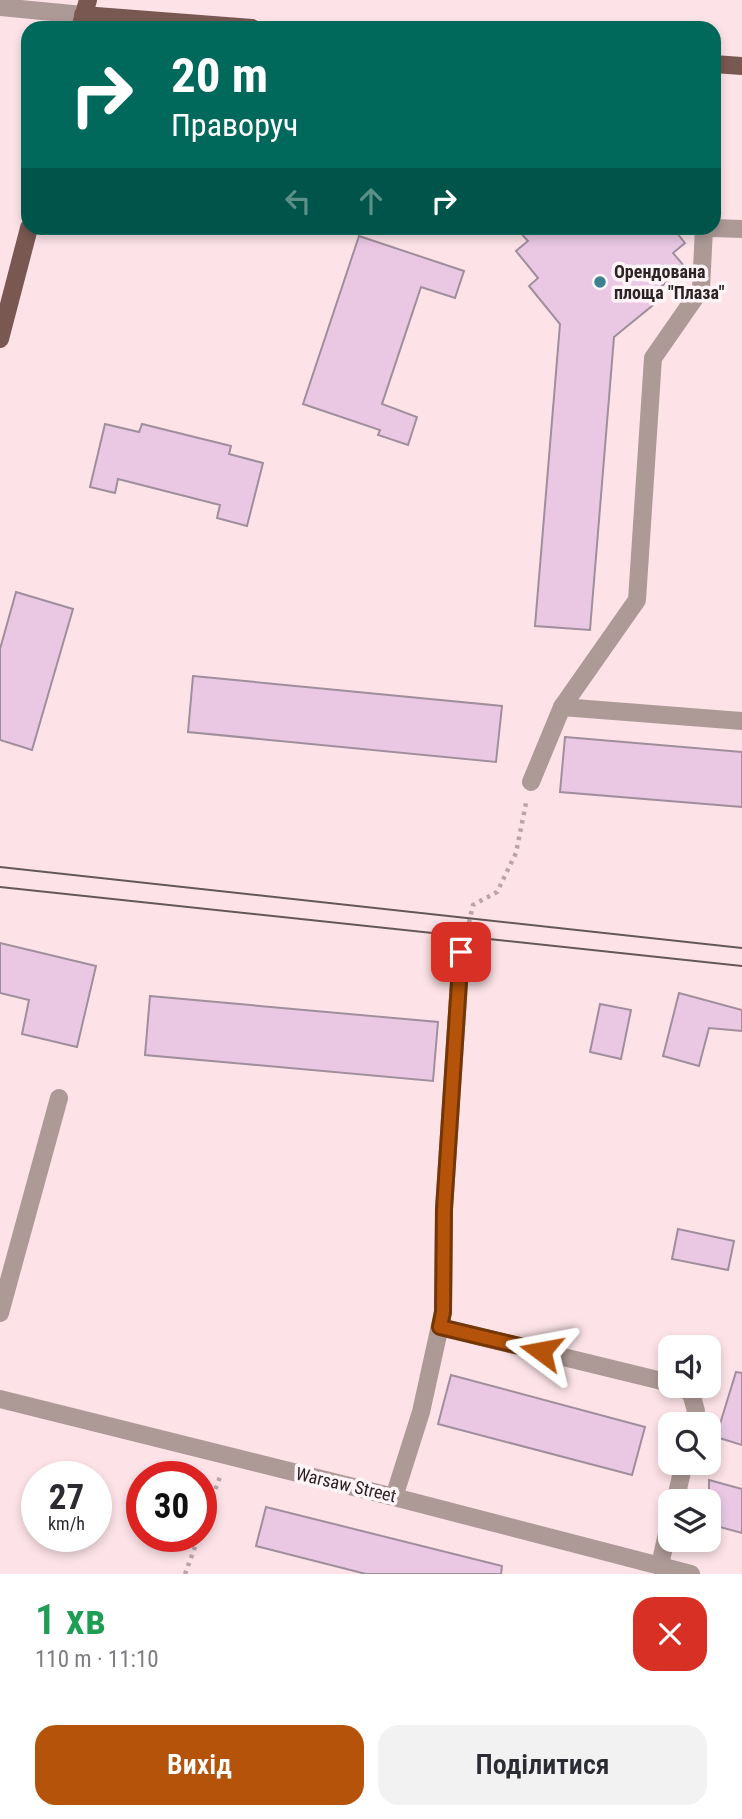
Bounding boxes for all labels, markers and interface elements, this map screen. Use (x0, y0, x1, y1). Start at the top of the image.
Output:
text: 20 m (171, 47, 268, 104)
icon: right (56, 49, 147, 140)
text: Праворуч (171, 106, 298, 144)
icon: left (279, 182, 317, 220)
icon: ahead (352, 182, 390, 220)
icon: right (425, 182, 463, 220)
place label: Орендована площа "Плаза" (614, 261, 725, 303)
marker: Орендована площа "Плаза" (592, 274, 608, 290)
pin (431, 922, 491, 982)
icon: arrive (442, 933, 480, 971)
position arrow (504, 1314, 578, 1388)
map controls (658, 1335, 721, 1552)
button: sound (658, 1335, 721, 1398)
button: search (658, 1412, 721, 1475)
speed limit sign: 30 (126, 1461, 217, 1552)
street label: Warsaw Street (294, 1463, 398, 1506)
text: 27 (49, 1477, 84, 1518)
button: layers (658, 1489, 721, 1552)
text: km/h (48, 1513, 85, 1534)
text: 1 хв (35, 1595, 106, 1644)
button: close (633, 1597, 707, 1671)
text: 110 m · 11:10 (35, 1646, 159, 1673)
button: Вихід (35, 1725, 364, 1805)
button: Поділитися (378, 1725, 707, 1805)

